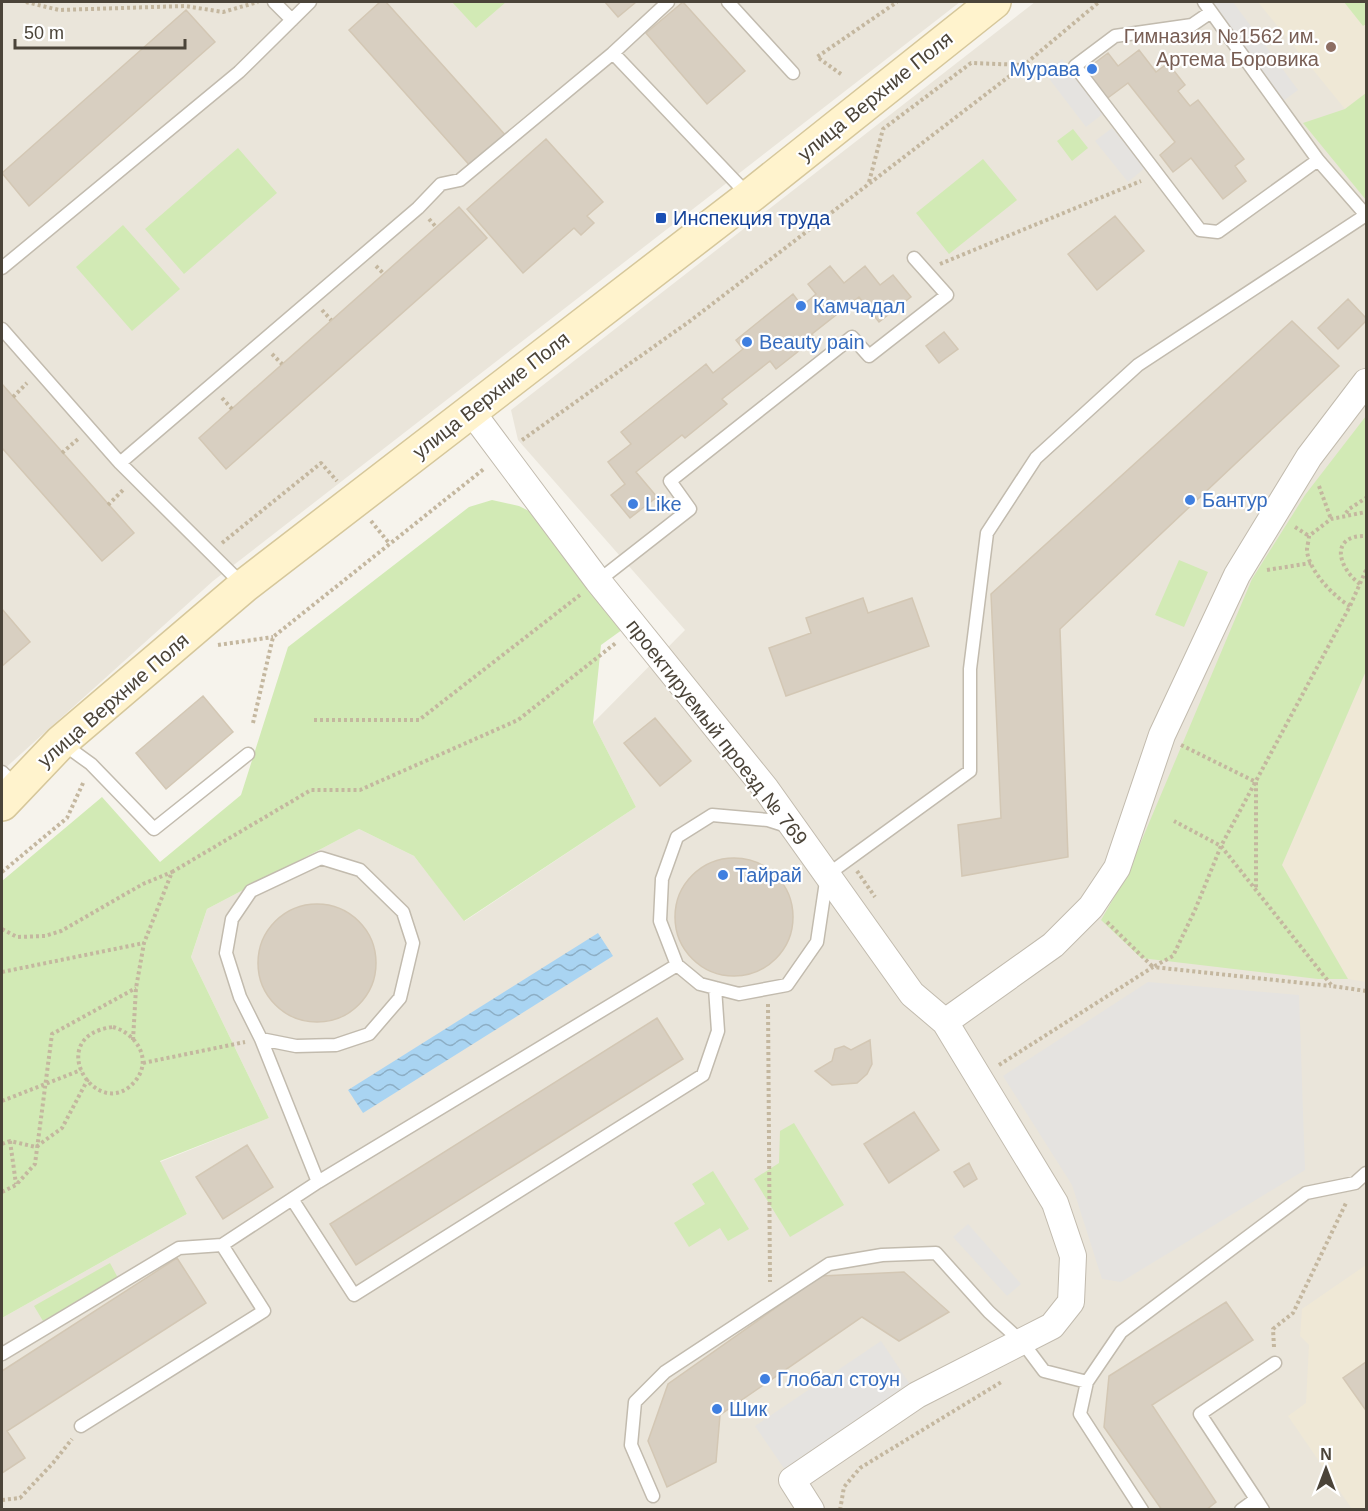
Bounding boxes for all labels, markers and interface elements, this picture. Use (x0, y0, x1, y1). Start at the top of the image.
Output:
scale bar (15, 12, 184, 50)
text: 50 m (24, 23, 64, 43)
place label: Гимназия №1562 им. Артема Боровика (1124, 25, 1320, 70)
street label: улица Верхние Поля (793, 27, 957, 165)
marker: Гимназия №1562 им. Артема Боровика (1324, 40, 1338, 54)
place label: Мурава (1010, 58, 1081, 80)
marker: Мурава (1085, 62, 1099, 76)
place label: Инспекция труда (673, 207, 831, 229)
marker: Инспекция труда (654, 211, 668, 225)
place label: Камчадал (813, 295, 906, 317)
marker: Камчадал (794, 299, 808, 313)
street label: улица Верхние Поля (408, 327, 574, 463)
place label: Beauty pain (759, 331, 865, 353)
marker: Beauty pain (740, 335, 754, 349)
place label: Бантур (1202, 489, 1268, 511)
place label: Like (645, 493, 682, 515)
marker: Бантур (1183, 493, 1197, 507)
marker: Like (626, 497, 640, 511)
street label: проектируемый проезд № 769 (622, 615, 812, 849)
street label: улица Верхние Поля (33, 629, 193, 771)
place label: Тайрай (735, 864, 802, 886)
marker: Тайрай (716, 868, 730, 882)
place label: Глобал стоун (777, 1368, 900, 1390)
marker: Глобал стоун (758, 1372, 772, 1386)
place label: Шик (729, 1398, 768, 1420)
marker: Шик (710, 1402, 724, 1416)
north arrow (1296, 1439, 1356, 1499)
text: N (1320, 1446, 1332, 1463)

